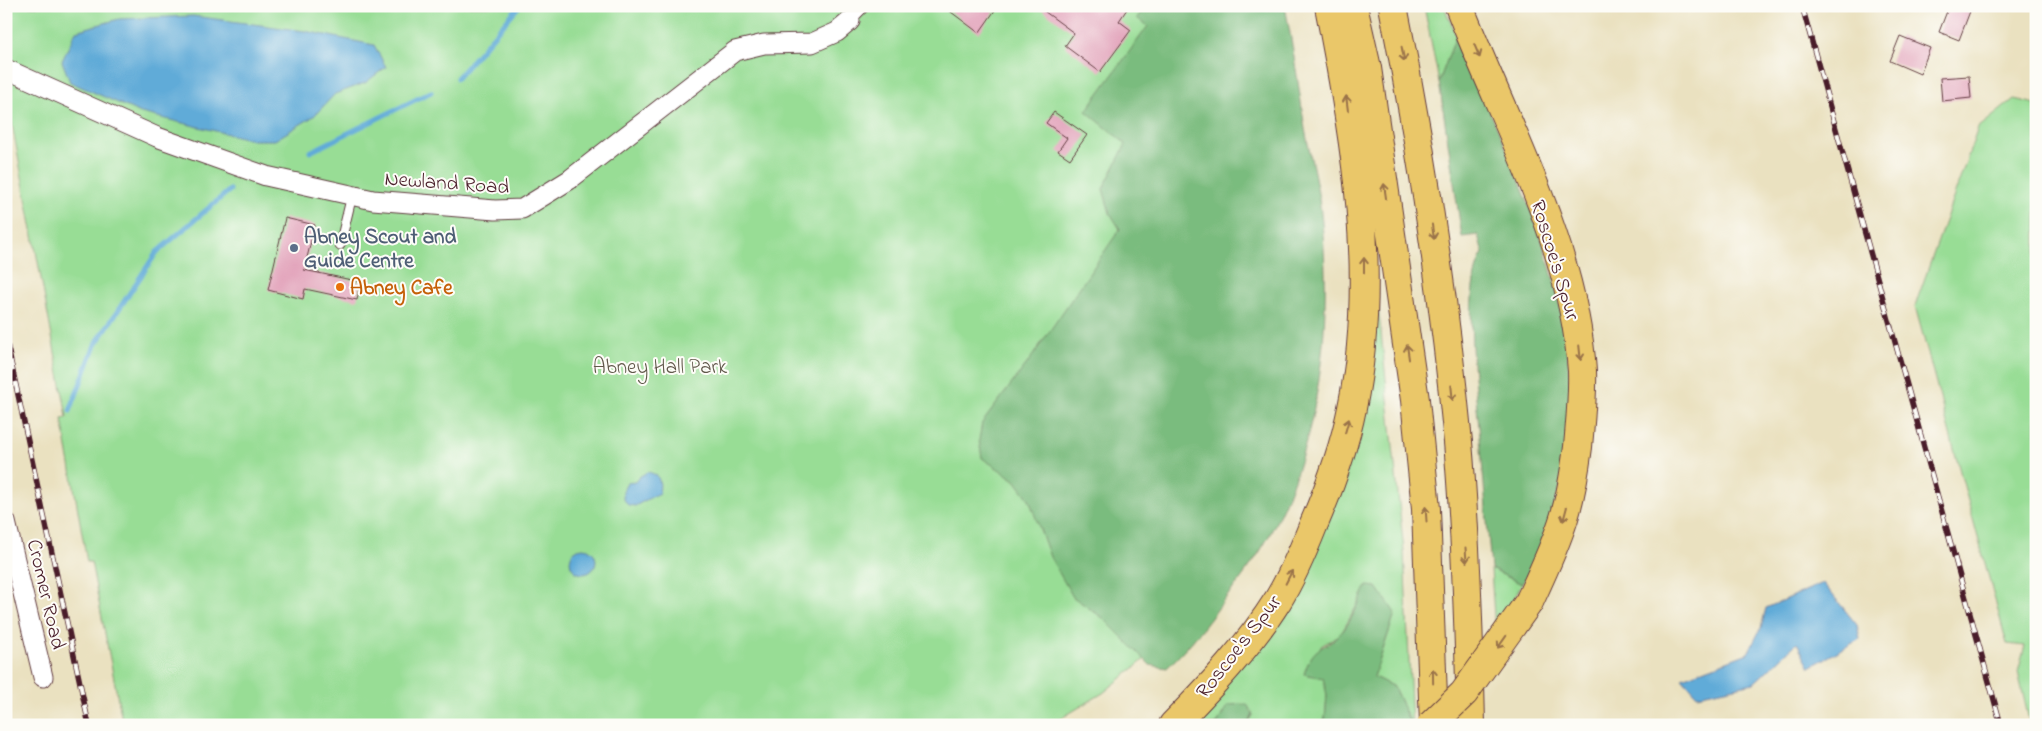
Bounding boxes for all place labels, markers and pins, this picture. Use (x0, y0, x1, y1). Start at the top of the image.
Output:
place label: Abney Scout and Guide Centre (304, 223, 456, 277)
marker: Abney Scout and Guide Centre (288, 242, 300, 254)
place label: Abney Cafe (350, 274, 453, 306)
marker: Abney Cafe (334, 281, 346, 293)

